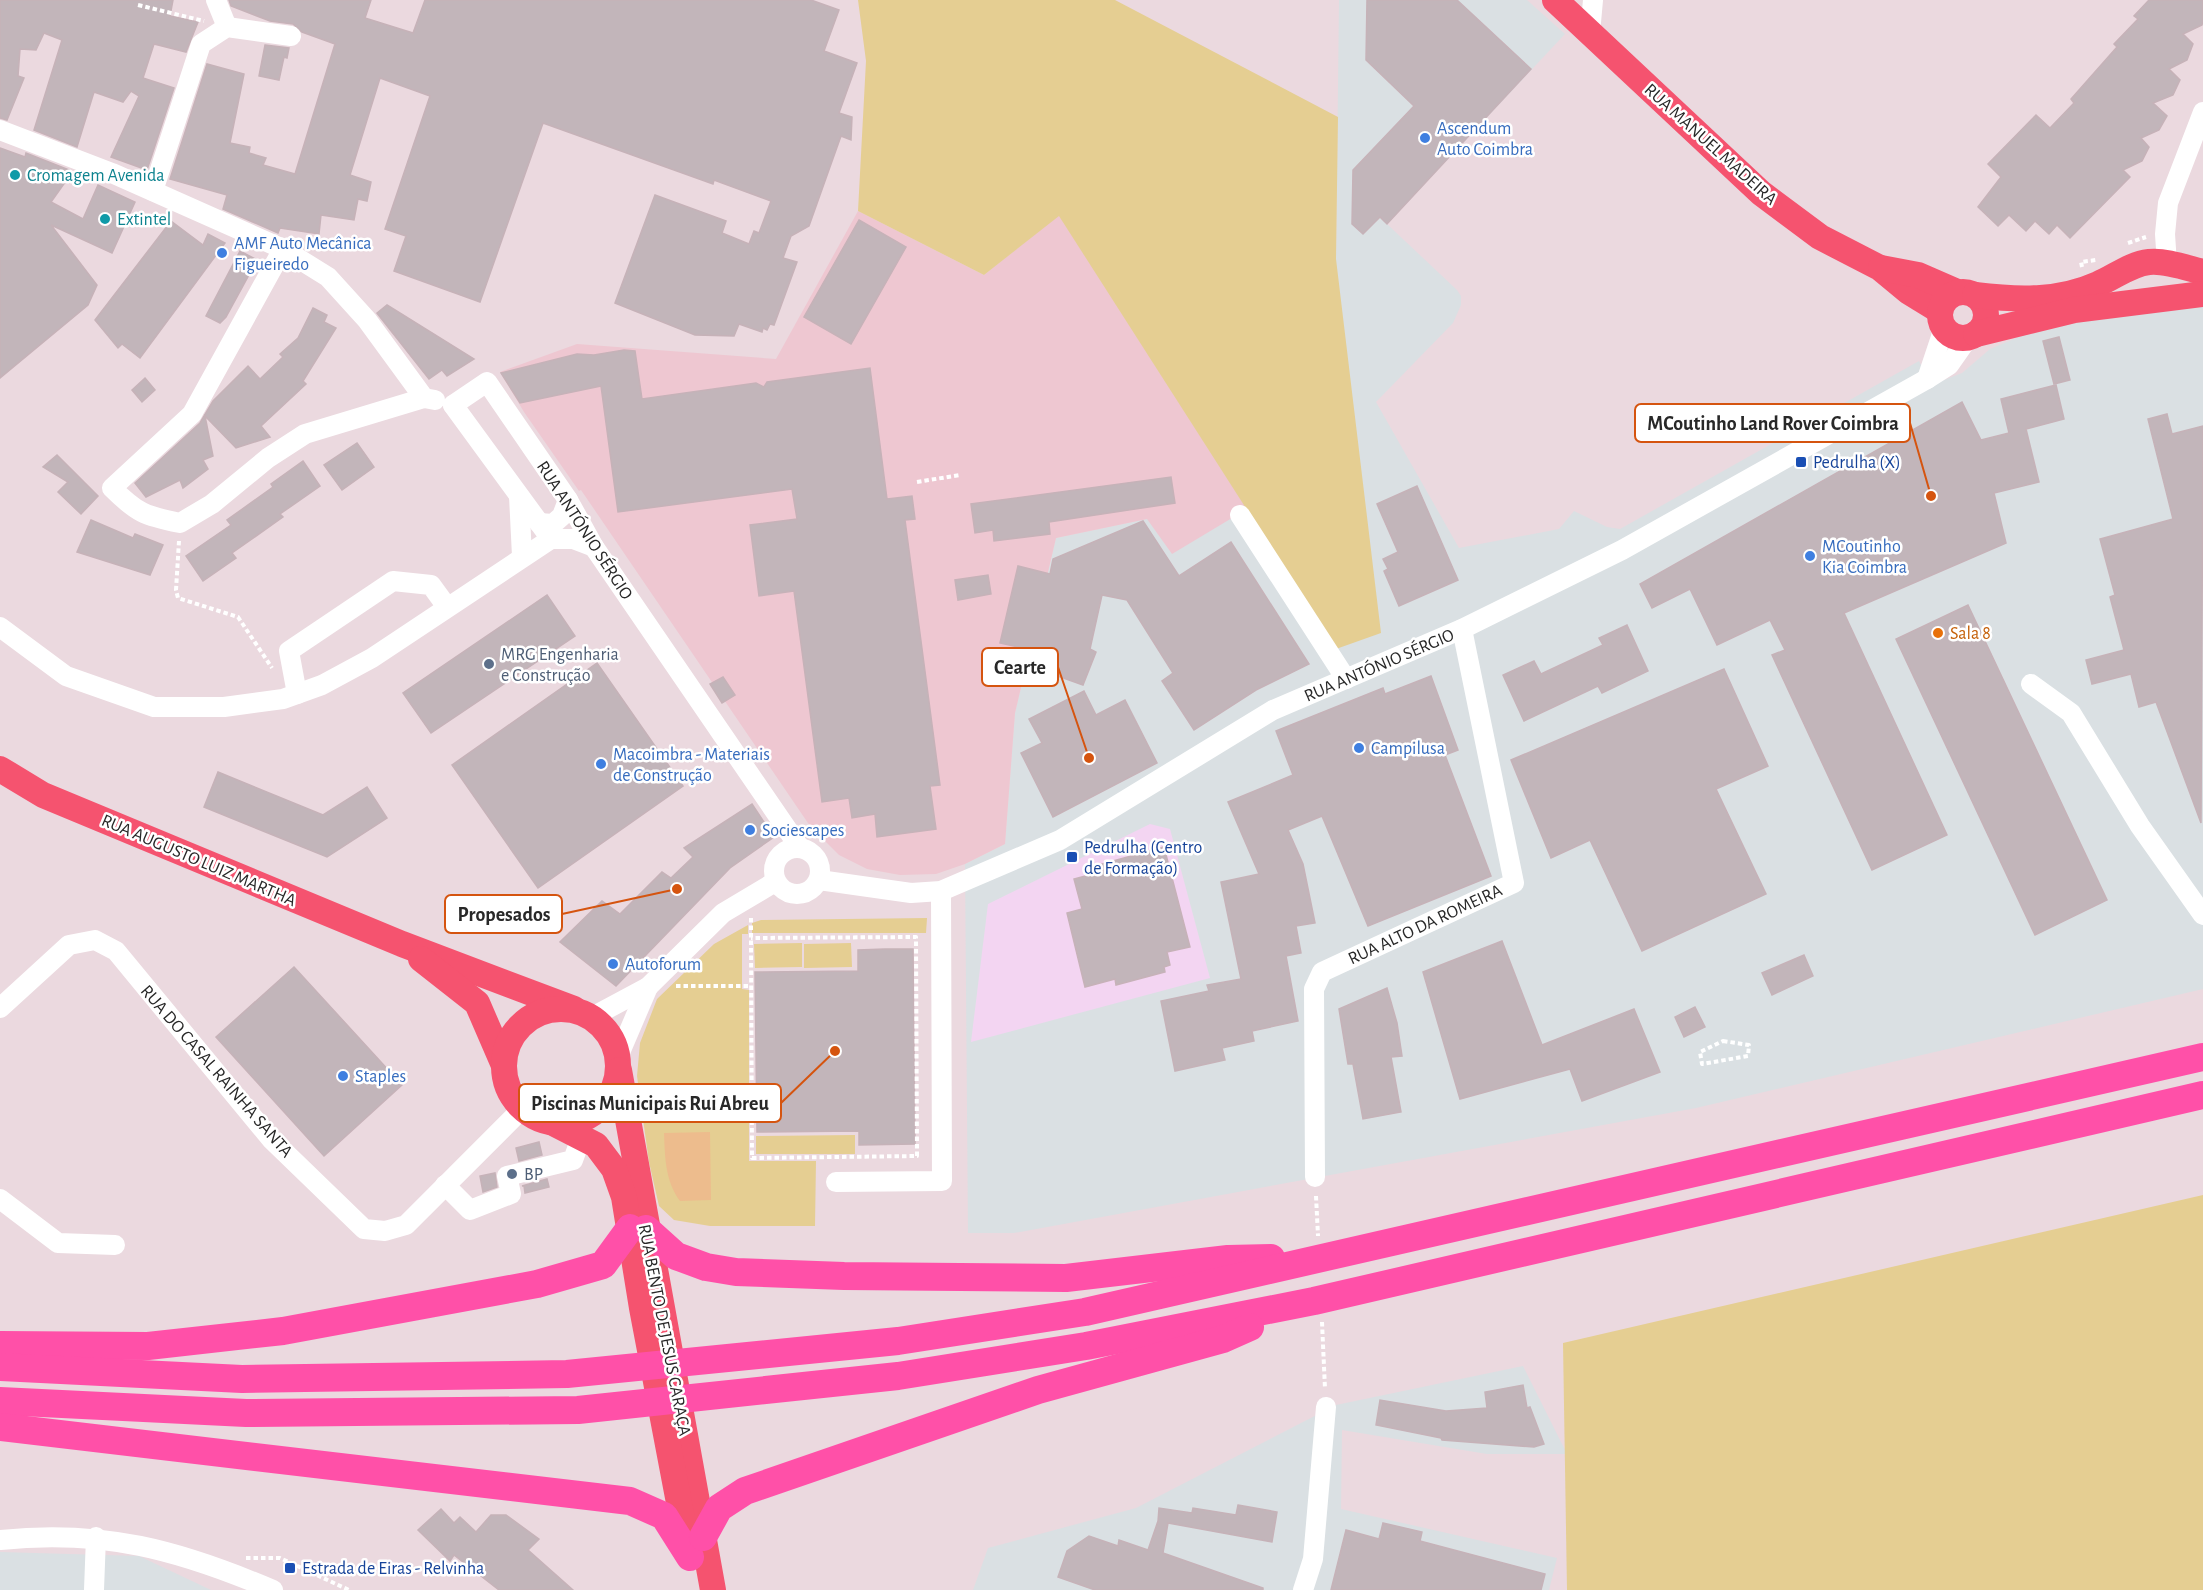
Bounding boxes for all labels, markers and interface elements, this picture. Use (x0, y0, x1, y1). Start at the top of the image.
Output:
street label: RUA MANUEL MADEIRA (1641, 81, 1780, 209)
place label: Ascendum Auto Coimbra (1437, 120, 1533, 159)
marker: Ascendum Auto Coimbra (1418, 131, 1432, 145)
place label: Cromagem Avenida (27, 167, 165, 185)
marker: Cromagem Avenida (8, 168, 22, 182)
place label: Extintel (117, 211, 171, 229)
marker: Extintel (98, 212, 112, 226)
place label: AMF Auto Mecânica Figueiredo (234, 235, 372, 274)
marker: AMF Auto Mecânica Figueiredo (215, 246, 229, 260)
callout: MCoutinho Land Rover Coimbra (1635, 404, 1910, 442)
text: MCoutinho Land Rover Coimbra (1647, 414, 1899, 434)
place label: Pedrulha (X) (1813, 454, 1901, 472)
marker: Pedrulha (X) (1794, 455, 1808, 469)
street label: RUA ANTÓNIO SÉRGIO (533, 457, 638, 603)
place label: MCoutinho Kia Coimbra (1822, 538, 1907, 577)
marker: MCoutinho Kia Coimbra (1803, 549, 1817, 563)
street label: RUA ANTÓNIO SÉRGIO (1301, 623, 1457, 706)
place label: Sala 8 (1950, 625, 1991, 643)
marker: Sala 8 (1931, 626, 1945, 640)
place label: MRG Engenharia e Construção (501, 646, 619, 685)
callout: Cearte (982, 648, 1058, 686)
marker: MRG Engenharia e Construção (482, 657, 496, 671)
text: Cearte (994, 658, 1046, 678)
place label: Campilusa (1371, 740, 1445, 758)
marker: Campilusa (1352, 741, 1366, 755)
place label: Macoimbra - Materiais de Construção (613, 746, 770, 785)
marker: Macoimbra - Materiais de Construção (594, 757, 608, 771)
street label: RUA AUGUSTO LUIZ MARTHA (99, 812, 299, 910)
place label: Sociescapes (762, 822, 844, 840)
marker: Sociescapes (743, 823, 757, 837)
place label: Pedrulha (Centro de Formação) (1084, 839, 1203, 878)
marker: Pedrulha (Centro de Formação) (1065, 850, 1079, 864)
street label: RUA ALTO DA ROMEIRA (1346, 881, 1506, 968)
callout: Propesados (445, 895, 562, 933)
text: Propesados (458, 905, 551, 925)
place label: Autoforum (625, 956, 701, 974)
marker: Autoforum (606, 957, 620, 971)
street label: RUA DO CASAL RAINHA SANTA (137, 982, 296, 1162)
place label: Staples (355, 1068, 406, 1086)
marker: Staples (336, 1069, 350, 1083)
callout: Piscinas Municipais Rui Abreu (519, 1084, 781, 1122)
text: Piscinas Municipais Rui Abreu (531, 1094, 769, 1114)
place label: BP (524, 1166, 543, 1184)
marker: BP (505, 1167, 519, 1181)
street label: RUA BENTO DE JESUS CARAÇA (635, 1223, 694, 1438)
place label: Estrada de Eiras - Relvinha (302, 1560, 484, 1578)
marker: Estrada de Eiras - Relvinha (283, 1561, 297, 1575)

